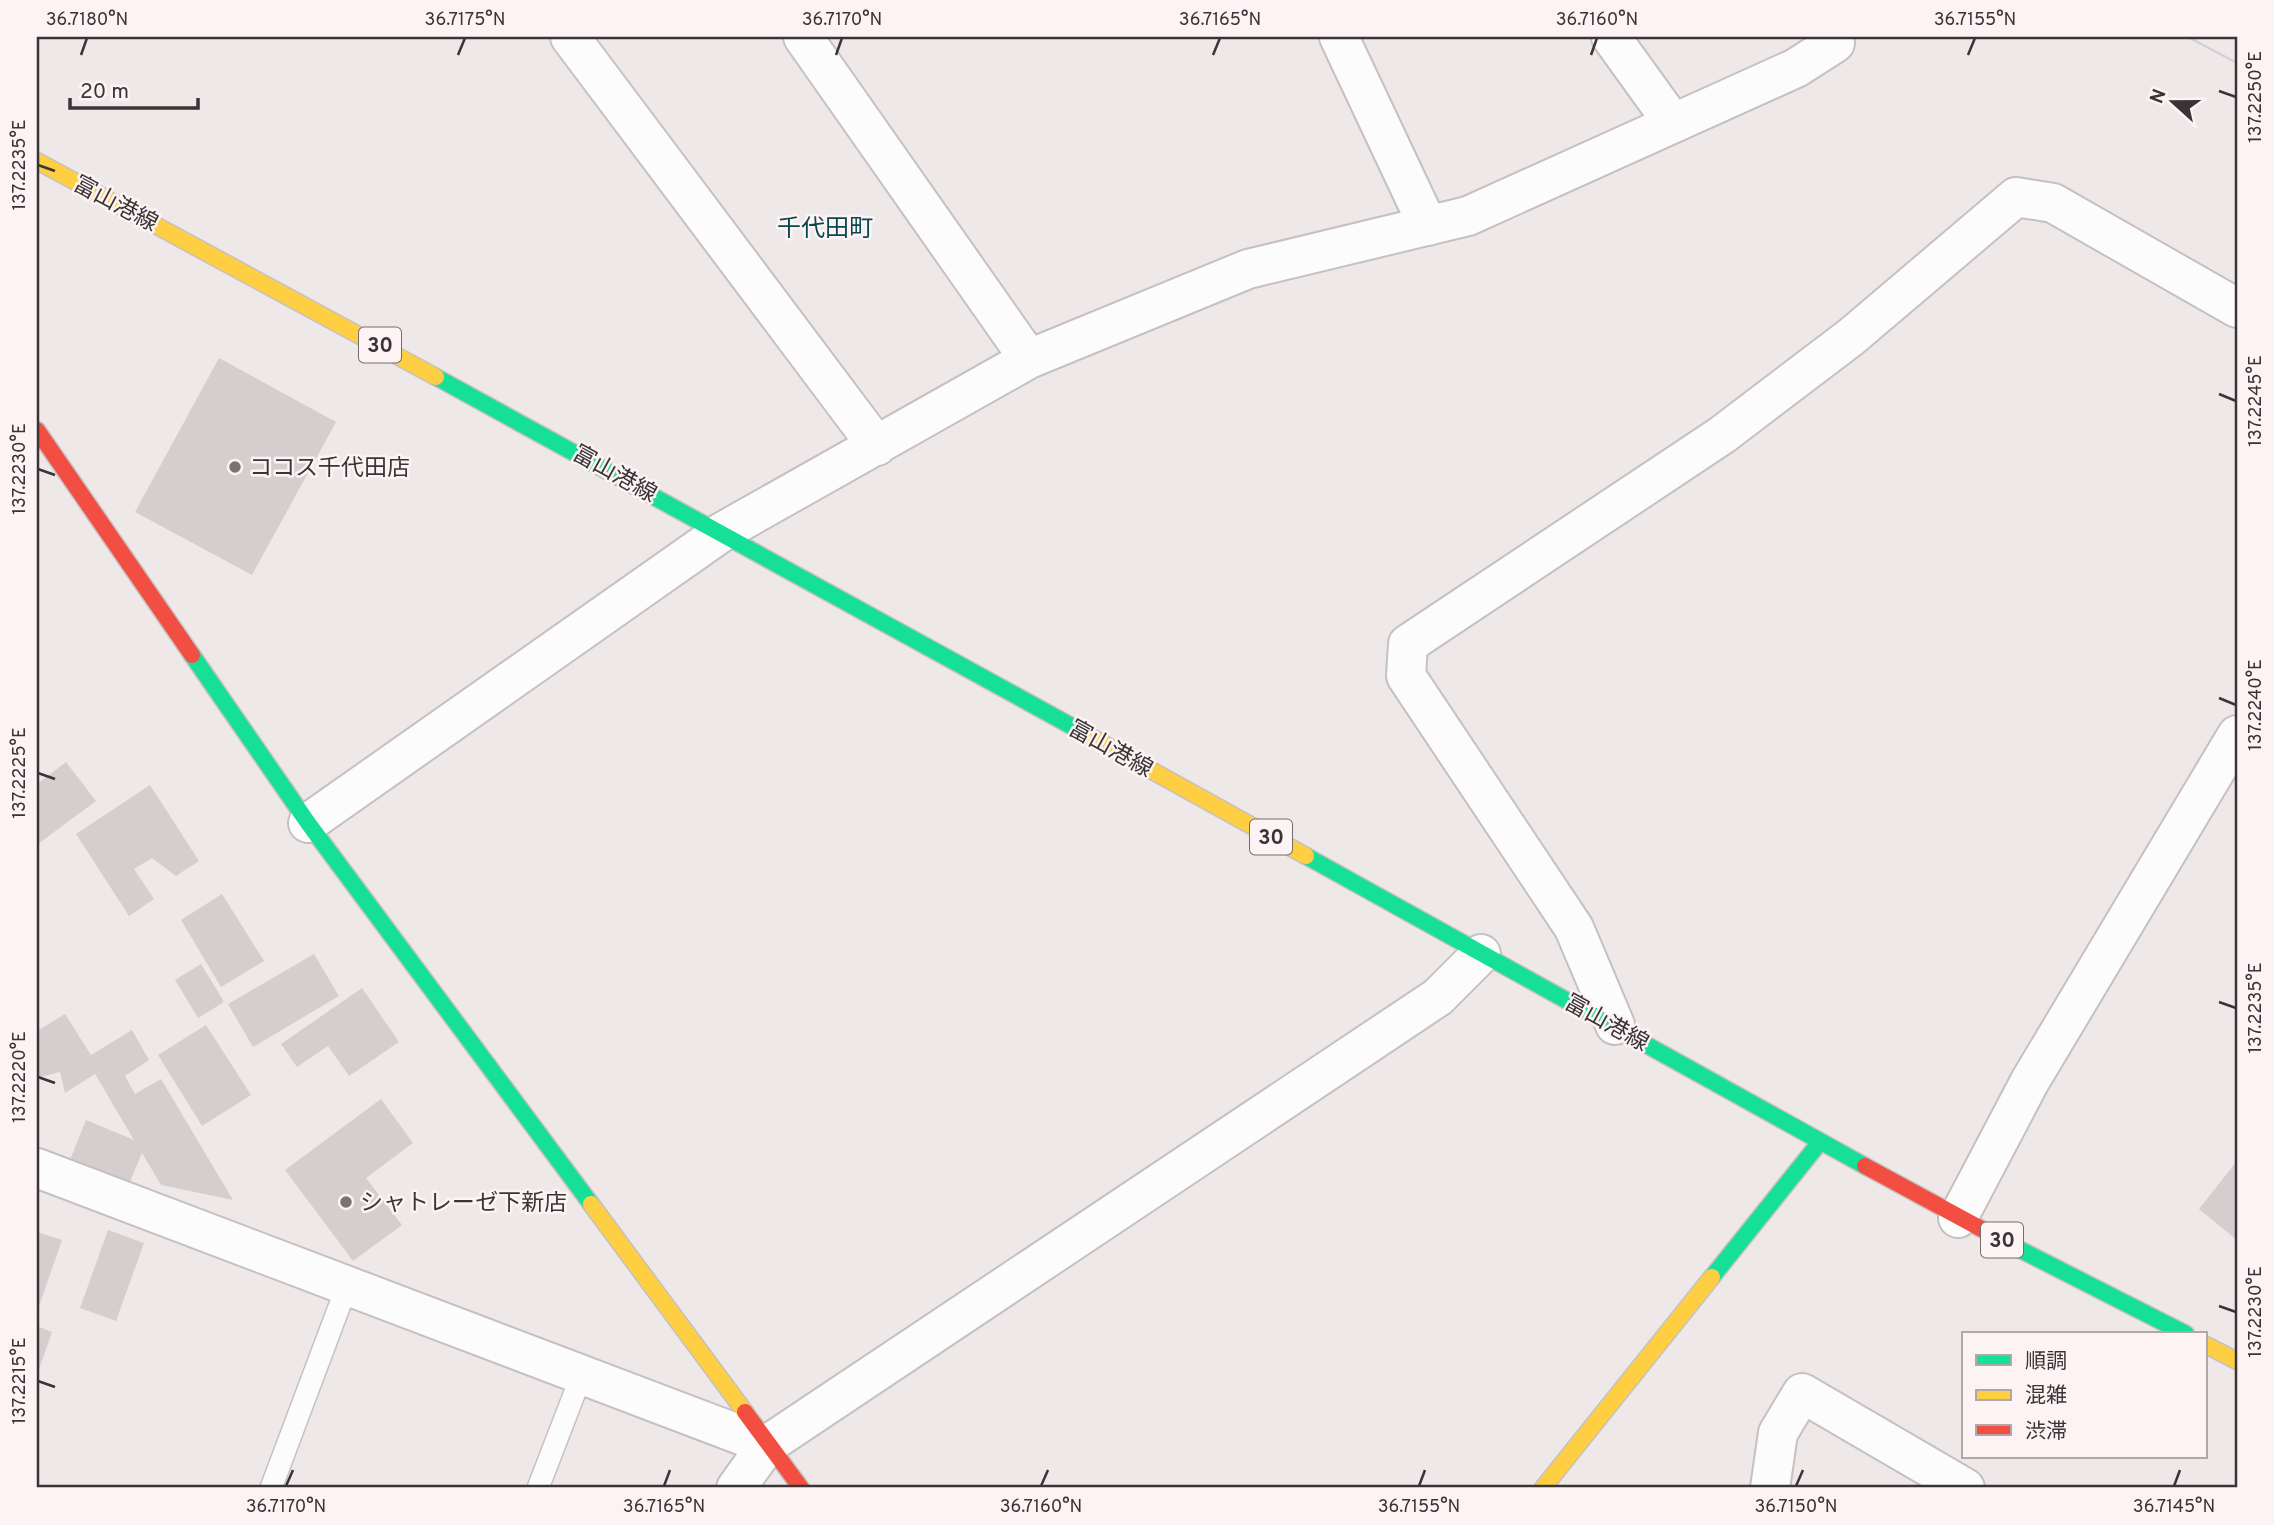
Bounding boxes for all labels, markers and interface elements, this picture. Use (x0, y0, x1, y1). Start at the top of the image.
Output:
text: 36.7180°N (46, 9, 128, 32)
text: 36.7175°N (425, 9, 505, 32)
text: 36.7170°N (802, 9, 882, 32)
text: 36.7165°N (1179, 9, 1261, 32)
text: 36.7160°N (1556, 9, 1638, 32)
text: 36.7155°N (1934, 9, 2016, 32)
text: 137.2250°E (2245, 51, 2268, 143)
scale bar (70, 66, 198, 110)
north arrow (2138, 66, 2208, 136)
text: 20 m (80, 79, 129, 106)
text: N (2145, 86, 2173, 107)
text: 137.2235°E (9, 119, 32, 211)
street label: 富山港線 (67, 171, 162, 240)
district label: 千代田町 (777, 215, 873, 245)
road number: 30 (359, 328, 401, 362)
text: 137.2245°E (2245, 355, 2268, 447)
text: 137.2230°E (9, 423, 32, 515)
street label: 富山港線 (567, 440, 661, 510)
place label: ココス千代田店 (249, 455, 410, 484)
marker: ココス千代田店 (227, 459, 243, 475)
text: 137.2240°E (2245, 659, 2268, 751)
street label: 富山港線 (1063, 715, 1157, 785)
text: 137.2225°E (9, 727, 32, 819)
road number: 30 (1250, 820, 1292, 854)
text: 137.2235°E (2245, 962, 2268, 1054)
street label: 富山港線 (1559, 989, 1653, 1059)
text: 137.2220°E (9, 1031, 32, 1123)
place label: シャトレーゼ下新店 (360, 1190, 567, 1219)
marker: シャトレーゼ下新店 (338, 1194, 354, 1210)
road number: 30 (1981, 1222, 2023, 1258)
text: 137.2230°E (2245, 1266, 2268, 1358)
legend (1962, 1332, 2208, 1458)
text: 137.2215°E (9, 1337, 32, 1425)
text: 順調 (2025, 1349, 2067, 1376)
text: 混雑 (2025, 1383, 2067, 1410)
text: 渋滞 (2025, 1419, 2067, 1446)
text: 36.7170°N (246, 1496, 326, 1519)
text: 36.7165°N (623, 1496, 705, 1519)
text: 36.7160°N (1000, 1496, 1082, 1519)
text: 36.7155°N (1378, 1496, 1460, 1519)
text: 36.7150°N (1754, 1496, 1838, 1519)
text: 36.7145°N (2133, 1496, 2215, 1519)

